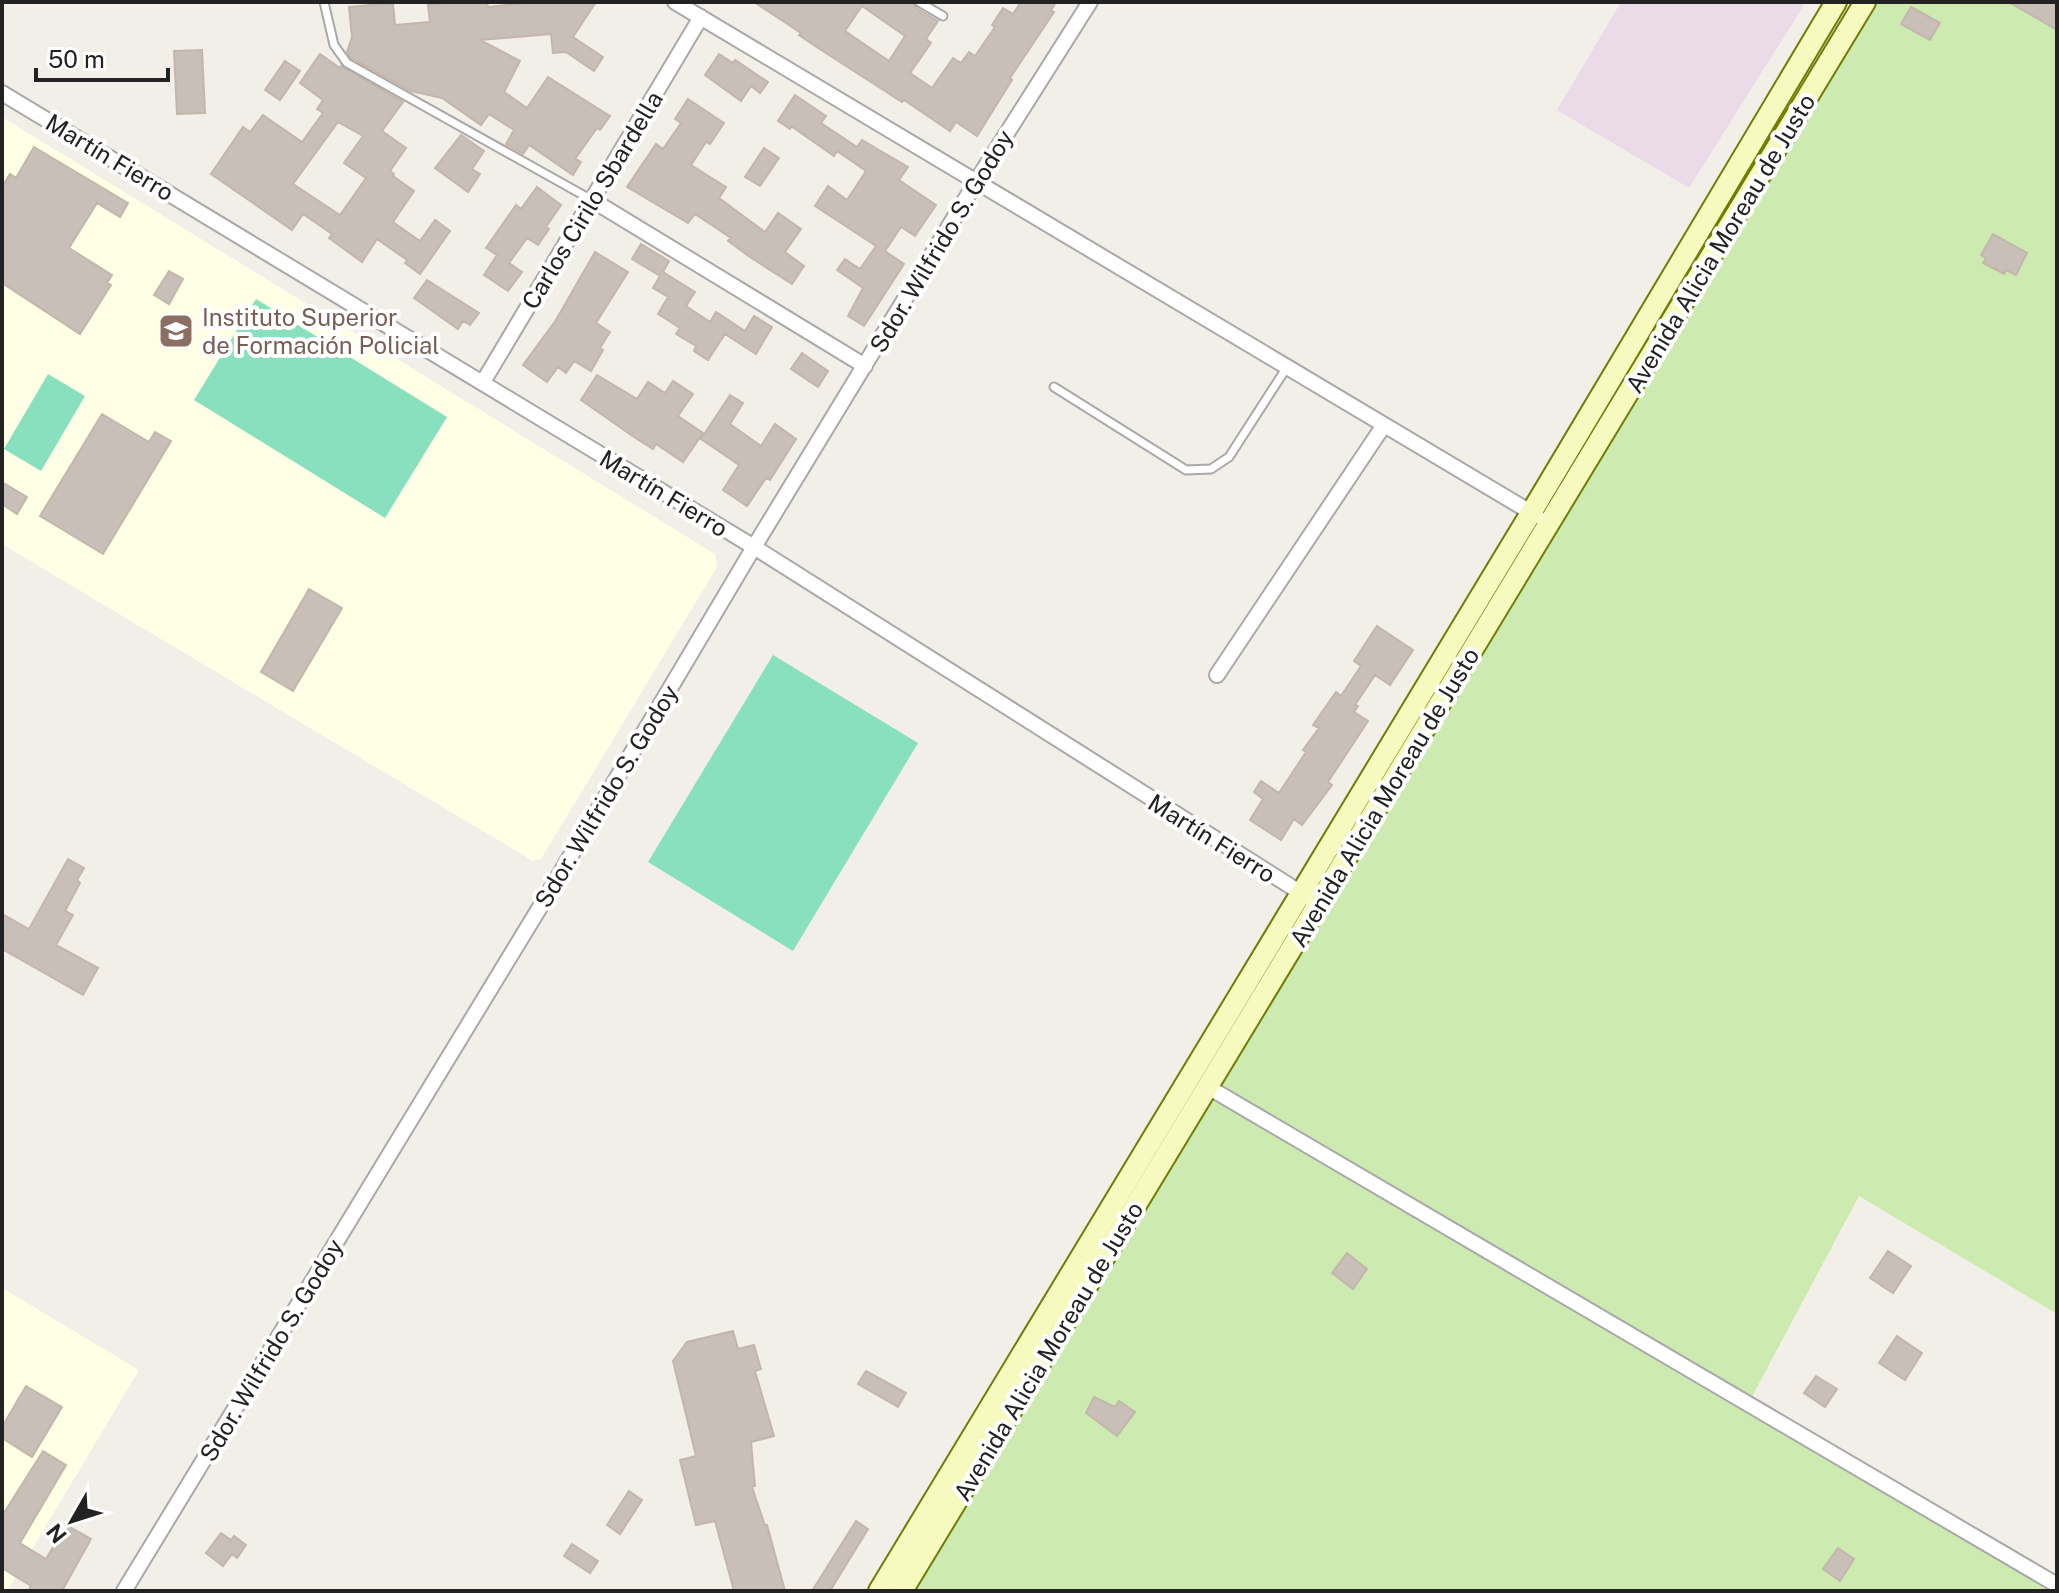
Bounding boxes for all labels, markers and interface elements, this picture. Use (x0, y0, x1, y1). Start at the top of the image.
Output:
scale bar (36, 32, 168, 82)
text: 50 m (48, 45, 105, 73)
street label: Carlos Cirilo Sbardella (516, 86, 668, 314)
street label: Avenida Alicia Moreau de Justo (1620, 89, 1820, 397)
street label: Martín Fierro (41, 108, 179, 206)
street label: Sdor. Wilfrido S. Godoy (863, 125, 1019, 357)
place label: Instituto Superior de Formación Policial (202, 303, 440, 359)
school or university icon: Instituto Superior de Formación Policial (157, 312, 195, 350)
street label: Martín Fierro (595, 444, 733, 542)
street label: Avenida Alicia Moreau de Justo (1284, 643, 1484, 951)
street label: Sdor. Wilfrido S. Godoy (528, 680, 684, 912)
street label: Martín Fierro (1143, 788, 1281, 888)
street label: Avenida Alicia Moreau de Justo (948, 1197, 1148, 1505)
street label: Sdor. Wilfrido S. Godoy (193, 1234, 349, 1466)
north arrow (32, 1481, 112, 1561)
text: N (41, 1519, 72, 1548)

